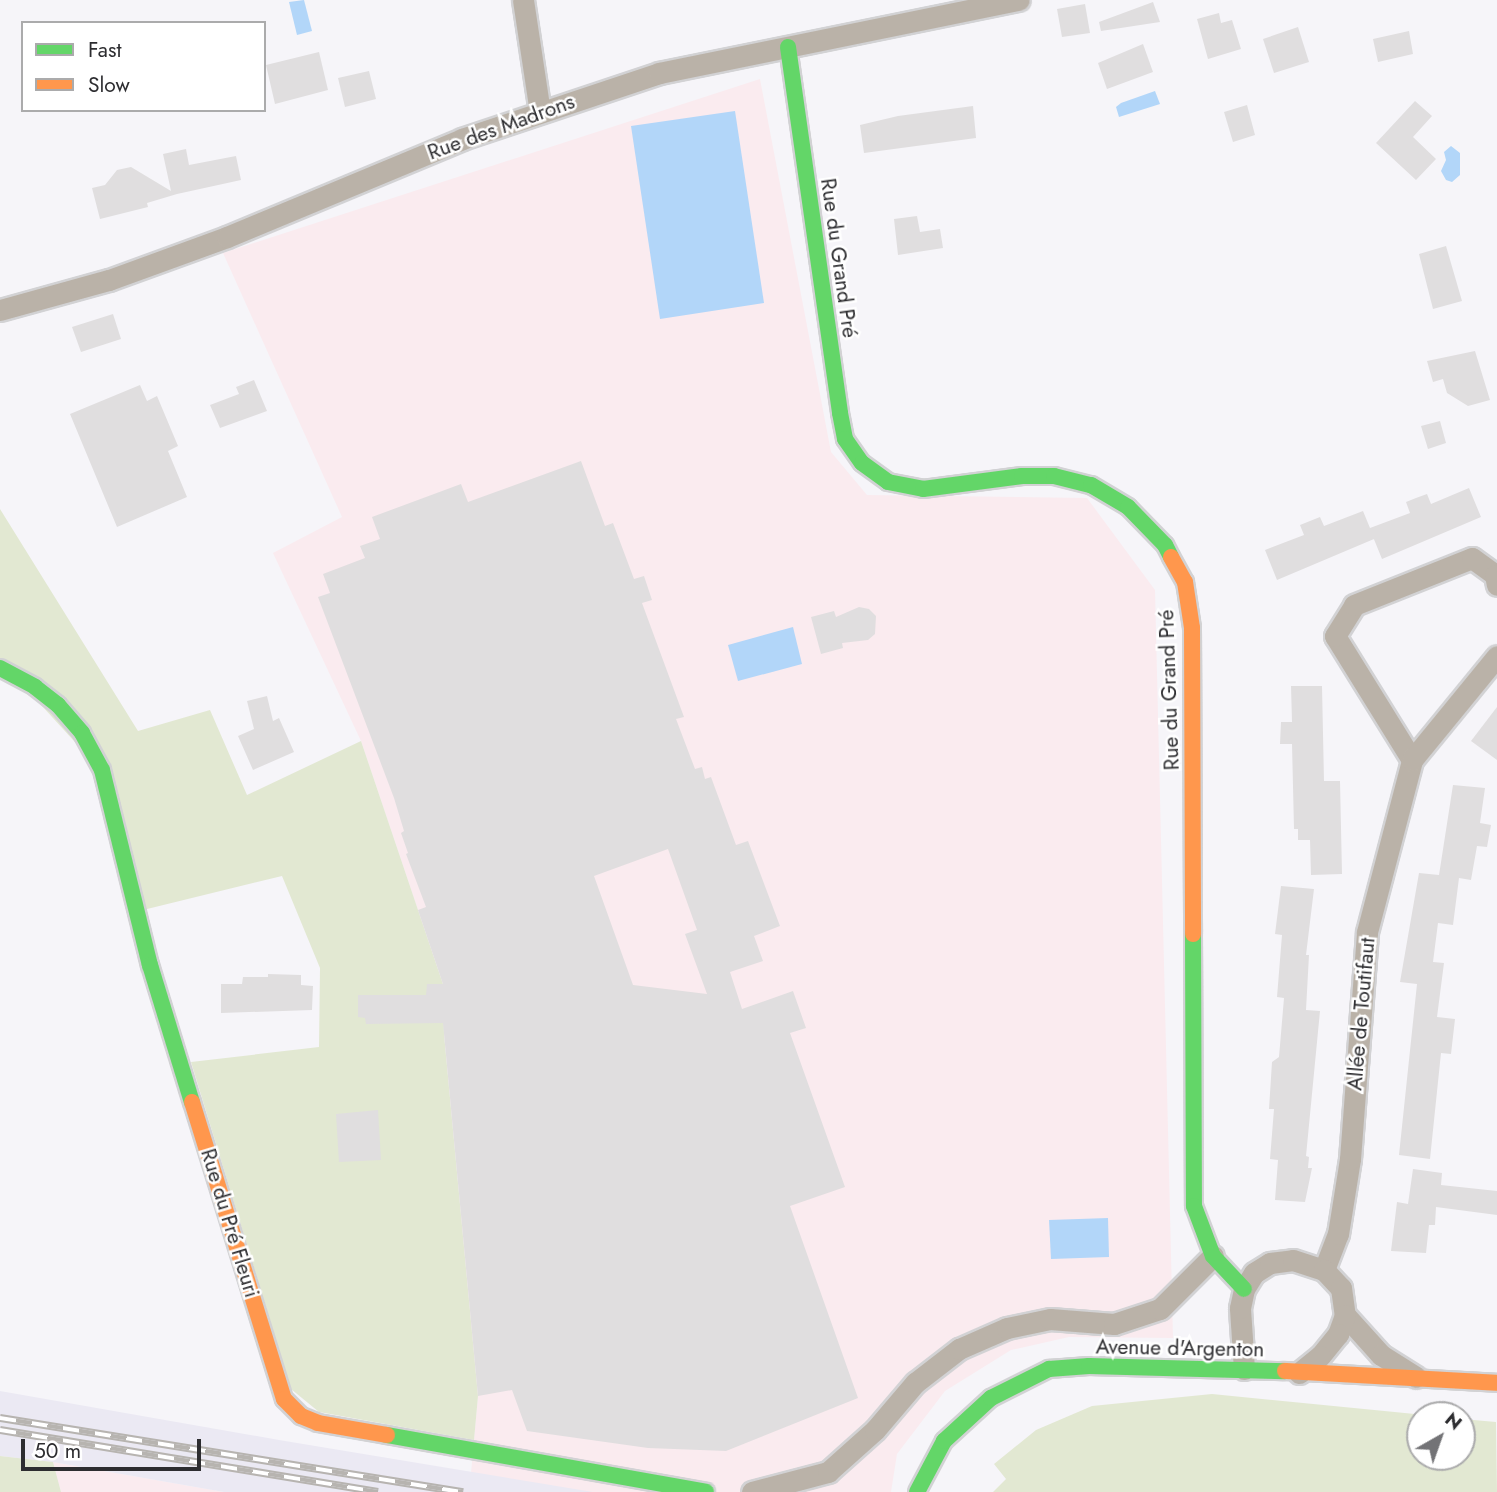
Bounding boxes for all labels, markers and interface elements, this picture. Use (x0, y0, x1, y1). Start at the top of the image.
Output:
legend (21, 21, 266, 112)
text: Fast (88, 35, 121, 65)
text: Slow (88, 70, 130, 100)
street label: Rue des Madrons (424, 89, 578, 165)
street label: Rue du Grand Pré (815, 177, 863, 339)
street label: Rue du Grand Pré (1154, 609, 1184, 771)
street label: Allée de Toutifaut (1342, 937, 1380, 1091)
street label: Rue du Pré Fleuri (195, 1146, 265, 1300)
street label: Avenue d'Argenton (1095, 1334, 1265, 1362)
north arrow (1406, 1401, 1476, 1471)
text: N (1439, 1406, 1468, 1436)
scale bar (24, 1426, 205, 1470)
text: 50 m (34, 1436, 81, 1466)

